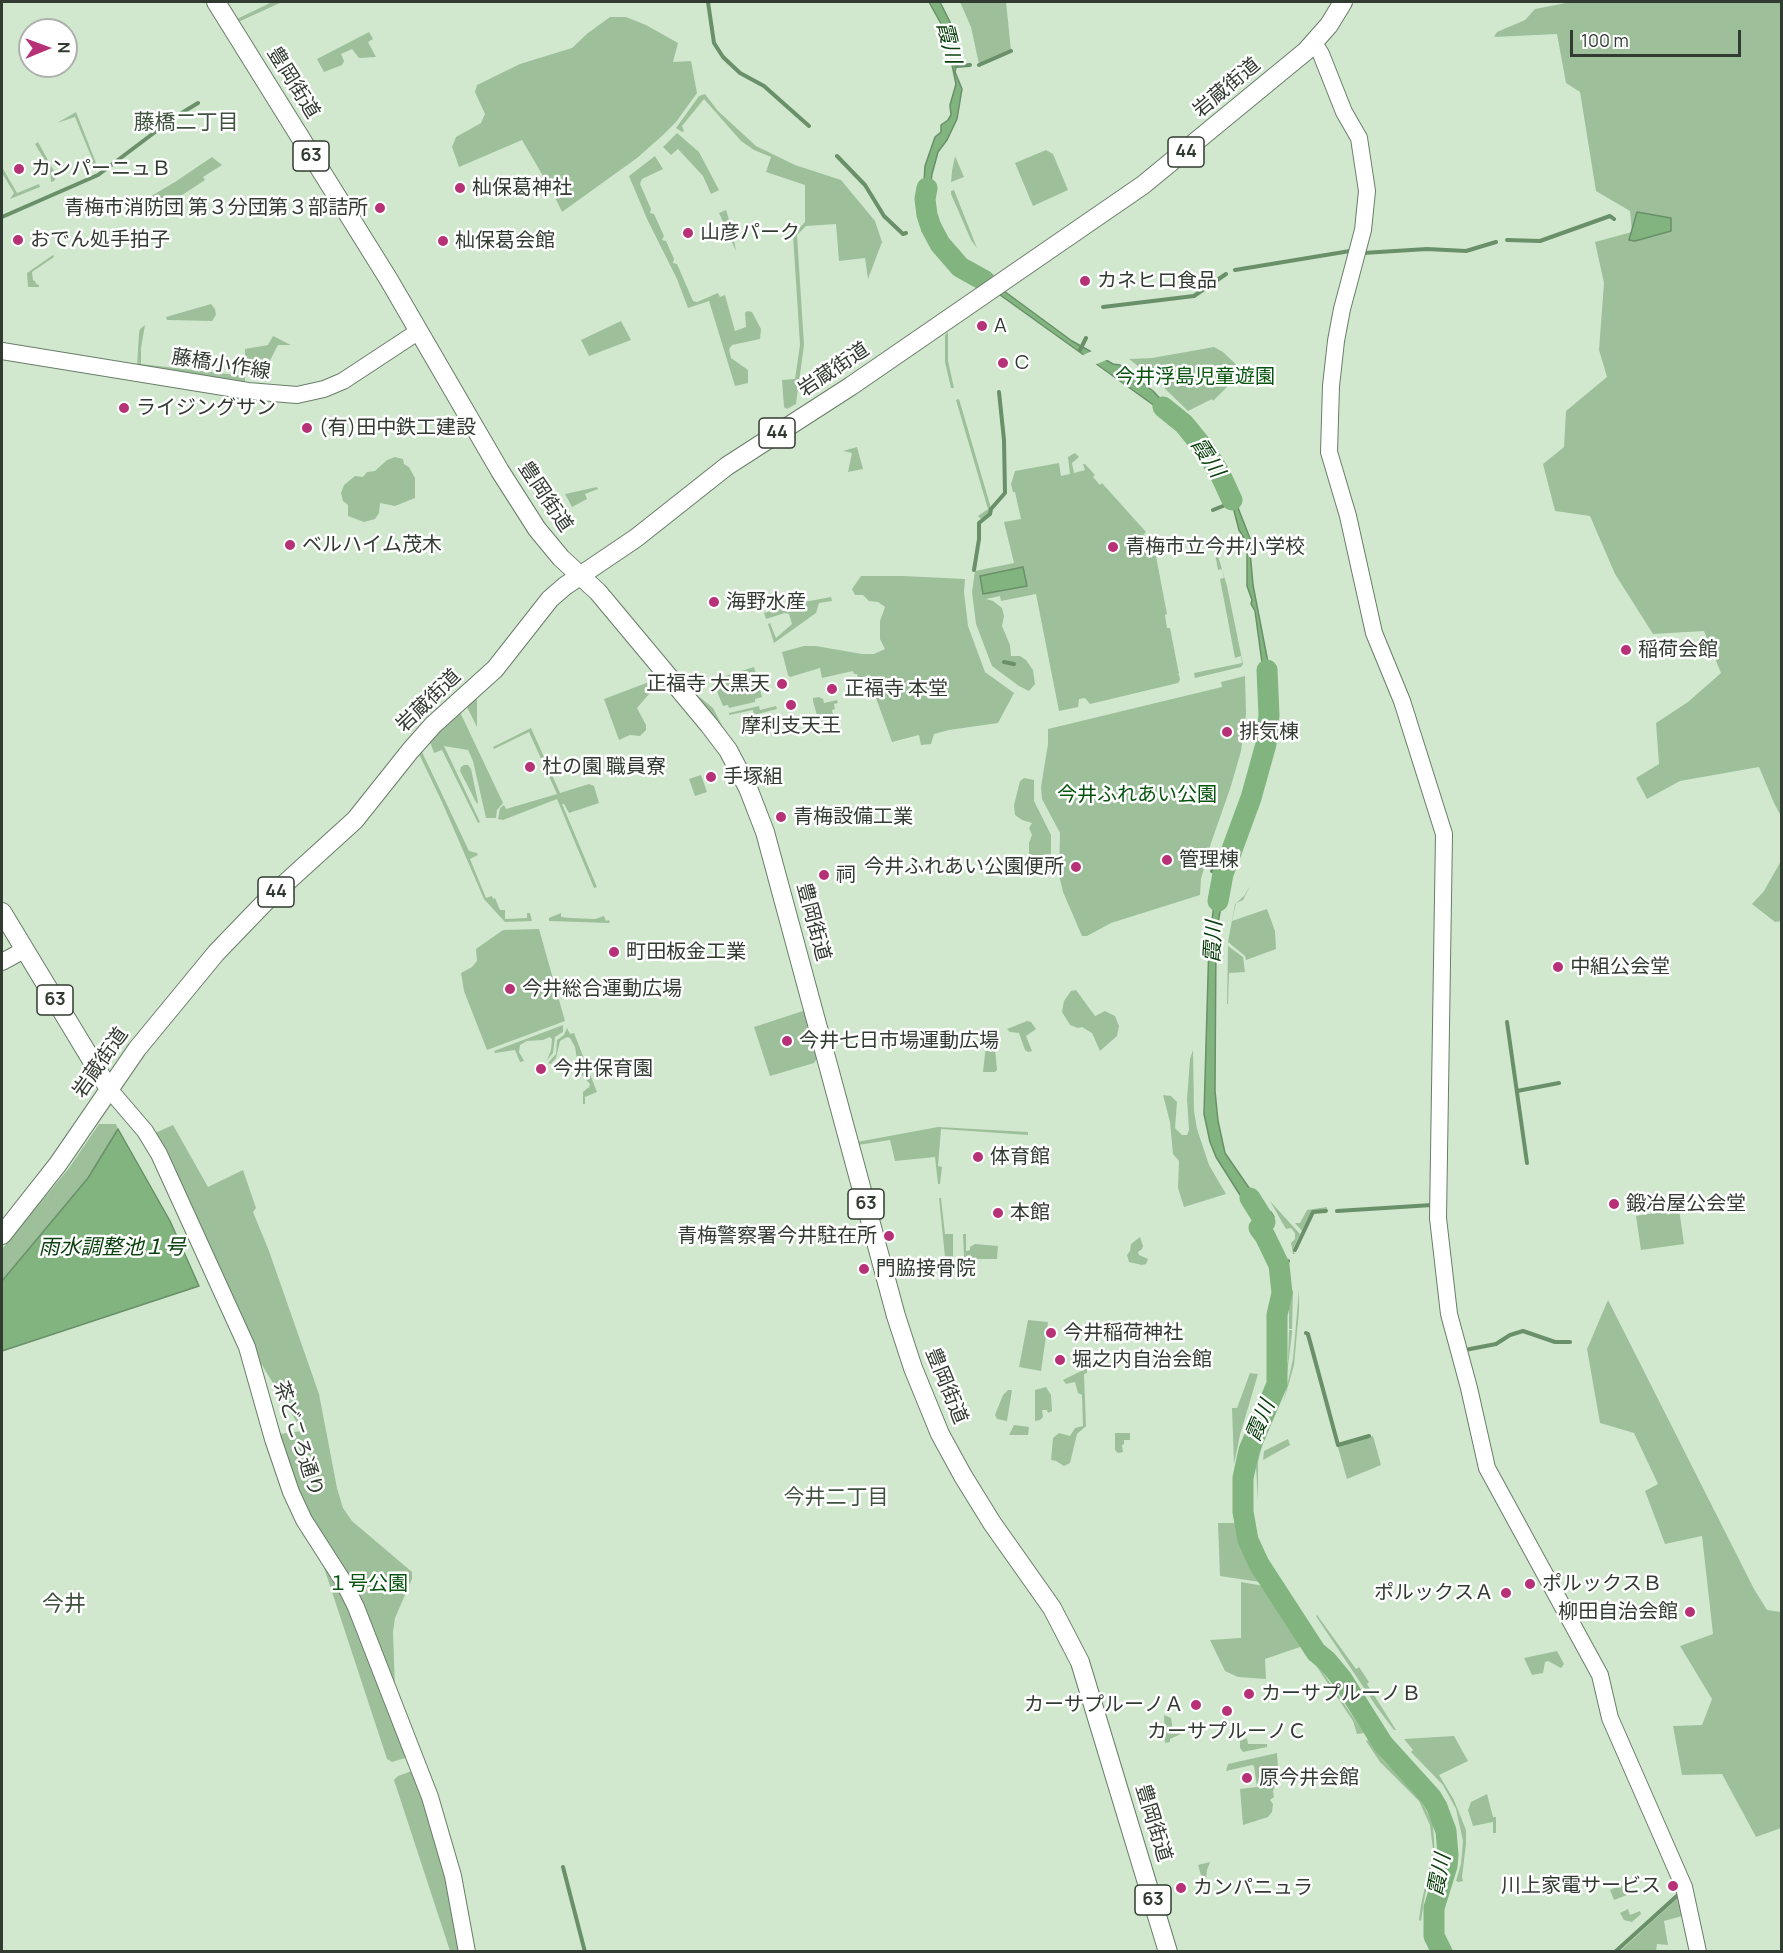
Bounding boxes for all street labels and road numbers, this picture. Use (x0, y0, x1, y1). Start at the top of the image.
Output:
street label: 豊岡街道 (262, 43, 324, 123)
street label: 岩蔵街道 (1189, 53, 1265, 123)
road number: 44 (1168, 137, 1204, 167)
road number: 63 (293, 141, 329, 171)
street label: 岩蔵街道 (794, 338, 874, 402)
street label: 藤橋小作線 (170, 345, 272, 385)
road number: 44 (759, 418, 795, 448)
street label: 豊岡街道 (513, 457, 577, 537)
street label: 岩蔵街道 (392, 665, 466, 737)
road number: 44 (258, 877, 294, 907)
street label: 豊岡街道 (791, 880, 835, 964)
road number: 63 (37, 985, 73, 1015)
street label: 岩蔵街道 (68, 1023, 134, 1103)
road number: 63 (848, 1189, 884, 1219)
street label: 豊岡街道 (920, 1344, 972, 1428)
street label: 茶どころ通り (268, 1378, 328, 1500)
street label: 豊岡街道 (1130, 1781, 1176, 1865)
road number: 63 (1135, 1885, 1171, 1915)

